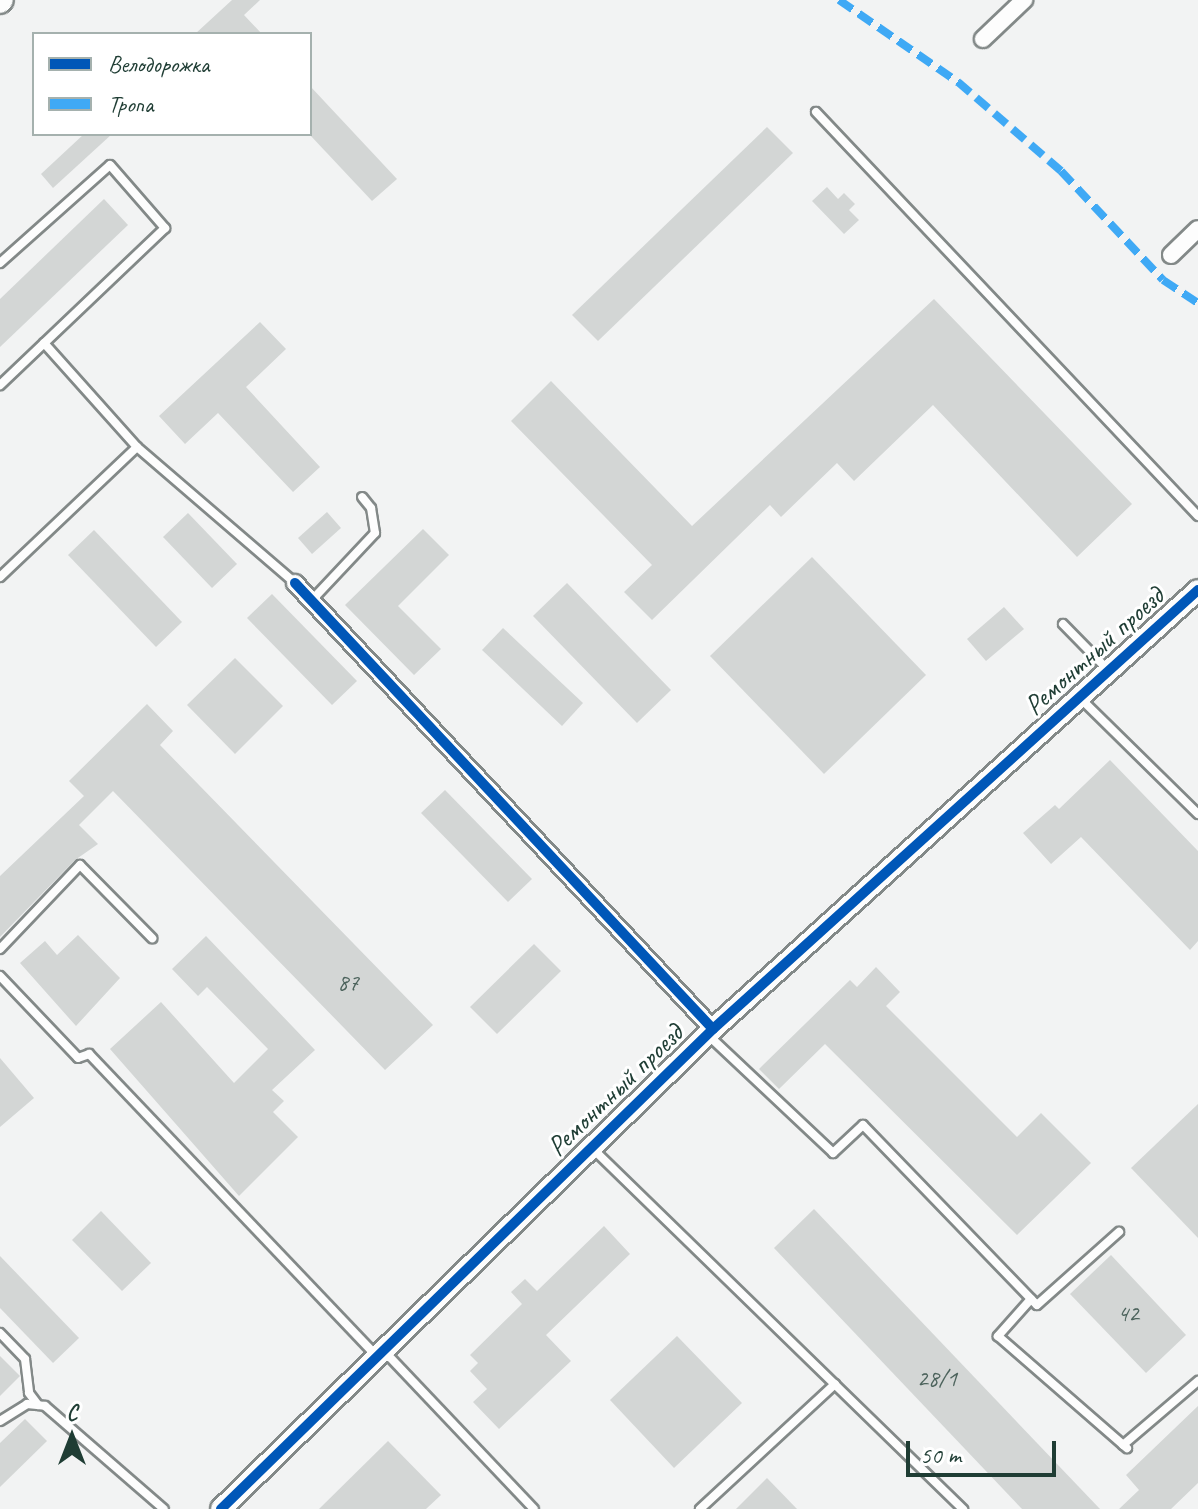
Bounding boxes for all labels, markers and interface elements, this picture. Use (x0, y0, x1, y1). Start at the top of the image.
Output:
legend (32, 32, 312, 136)
text: Велодорожка (108, 49, 209, 79)
text: Тропа (108, 89, 153, 119)
street label: Ремонтный проезд (1017, 580, 1171, 722)
house number: 87 (337, 969, 359, 997)
street label: Ремонтный проезд (540, 1017, 690, 1163)
house number: 42 (1117, 1300, 1139, 1328)
house number: 28/1 (917, 1365, 957, 1393)
north arrow (32, 1397, 112, 1477)
text: С (67, 1399, 77, 1427)
scale bar (910, 1425, 1060, 1475)
text: 50 m (920, 1440, 961, 1470)

